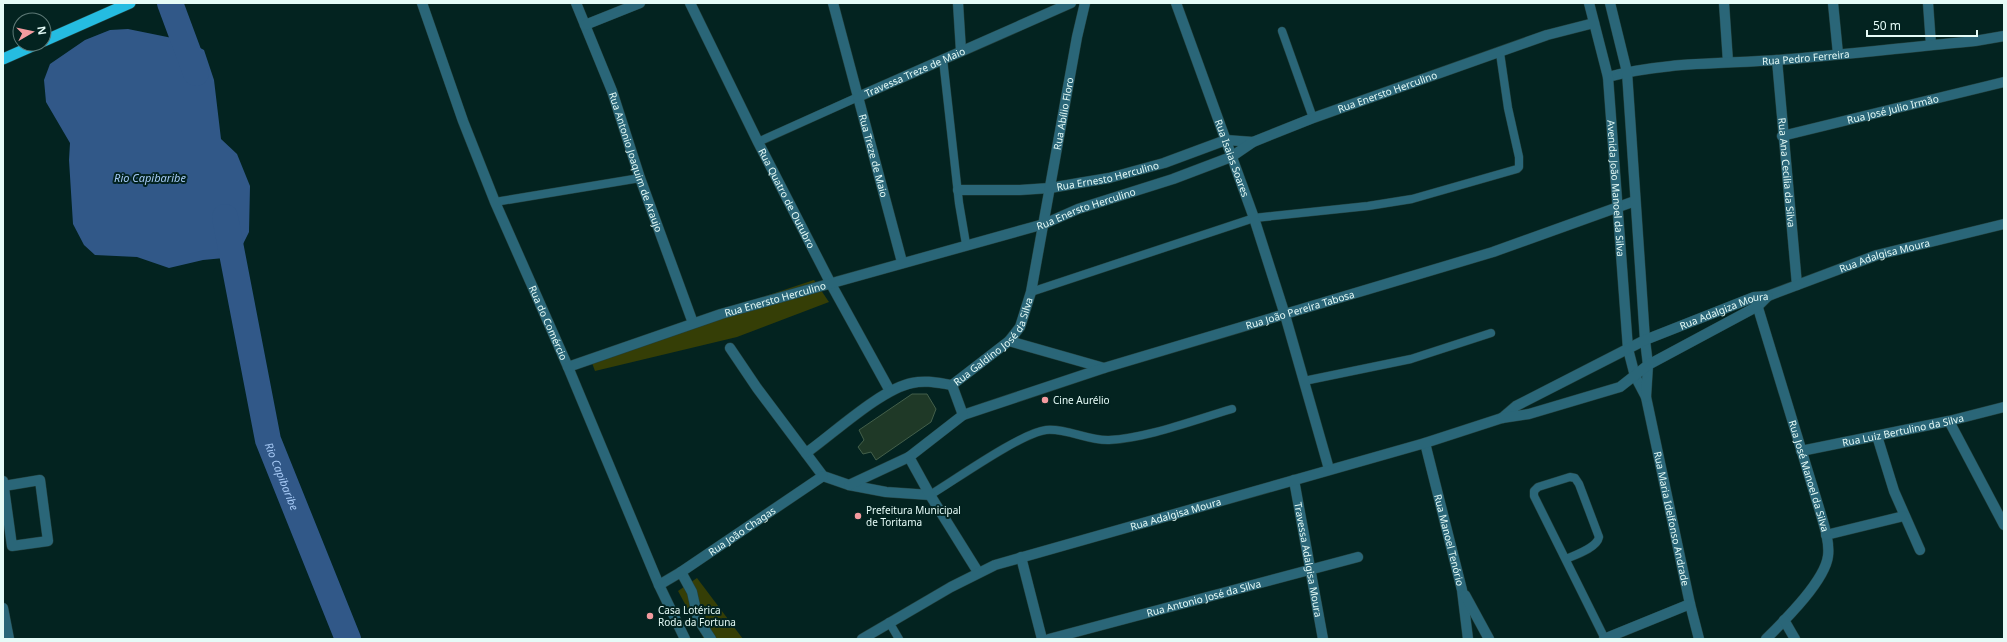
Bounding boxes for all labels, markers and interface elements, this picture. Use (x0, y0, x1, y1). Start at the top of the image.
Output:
north arrow (12, 12, 52, 52)
scale bar (1867, 12, 1977, 38)
text: 50 m (1873, 17, 1901, 34)
text: N (34, 25, 50, 36)
street label: Travessa Treze de Maio (862, 44, 967, 100)
street label: Rua Pedro Ferreira (1762, 47, 1850, 68)
street label: Rua Enersto Herculino (1335, 68, 1439, 116)
street label: Rua Abílio Floro (1050, 76, 1077, 151)
street label: Rua Antonio Joaquim de Araujo (606, 90, 666, 234)
street label: Rua José Julio Irmão (1846, 91, 1940, 127)
street label: Rua Treze de Maio (856, 112, 891, 199)
street label: Rua Isaias Soares (1212, 117, 1253, 199)
street label: Rua Ana Cecilia da Silva (1775, 117, 1799, 228)
street label: Avenida João Manoel da Silva (1604, 119, 1628, 257)
street label: Rua Quatro de Outubro (755, 146, 818, 251)
street label: Rua Ernesto Herculino (1055, 158, 1160, 194)
water label: Rio Capibaribe (114, 170, 186, 185)
street label: Rua Enersto Herculino (1035, 184, 1137, 233)
street label: Rua Adalgisa Moura (1837, 235, 1931, 276)
street label: Rua Enersto Herculino (723, 278, 827, 320)
street label: Rua do Comércio (526, 283, 571, 362)
street label: Rua João Pereira Tabosa (1244, 287, 1356, 332)
street label: Rua Adalgiza Moura (1677, 289, 1769, 333)
street label: Rua Galdino José da Silva (950, 296, 1036, 389)
place label: Cine Aurélio (1053, 393, 1110, 407)
marker: Cine Aurélio (1040, 395, 1050, 405)
street label: Rua Luiz Bertulino da Silva (1841, 411, 1965, 450)
street label: Rua José Manoel da Silva (1786, 418, 1833, 533)
water label: Rio Capibaribe (262, 440, 303, 513)
street label: Rua Maria Idelfonso Andrade (1651, 450, 1693, 588)
street label: Rua Manoel Tenório (1431, 493, 1468, 587)
street label: Rua Adalgisa Moura (1128, 494, 1223, 533)
street label: Travessa Adalgisa Moura (1291, 501, 1326, 618)
street label: Rua João Chagas (705, 503, 778, 559)
place label: Prefeitura Municipal de Toritama (866, 503, 961, 529)
marker: Prefeitura Municipal de Toritama (853, 511, 863, 521)
street label: Rua Antonio José da Silva (1145, 576, 1262, 620)
place label: Casa Lotérica Roda da Fortuna (658, 603, 736, 629)
marker: Casa Lotérica Roda da Fortuna (645, 611, 655, 621)

